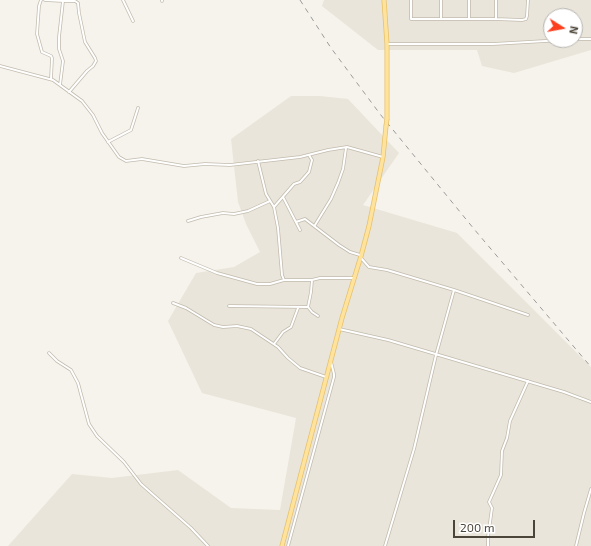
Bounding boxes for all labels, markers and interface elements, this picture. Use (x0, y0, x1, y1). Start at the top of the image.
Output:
north arrow (543, 8, 583, 48)
text: N (567, 25, 581, 35)
scale bar (455, 512, 537, 538)
text: 200 m (460, 520, 494, 534)

